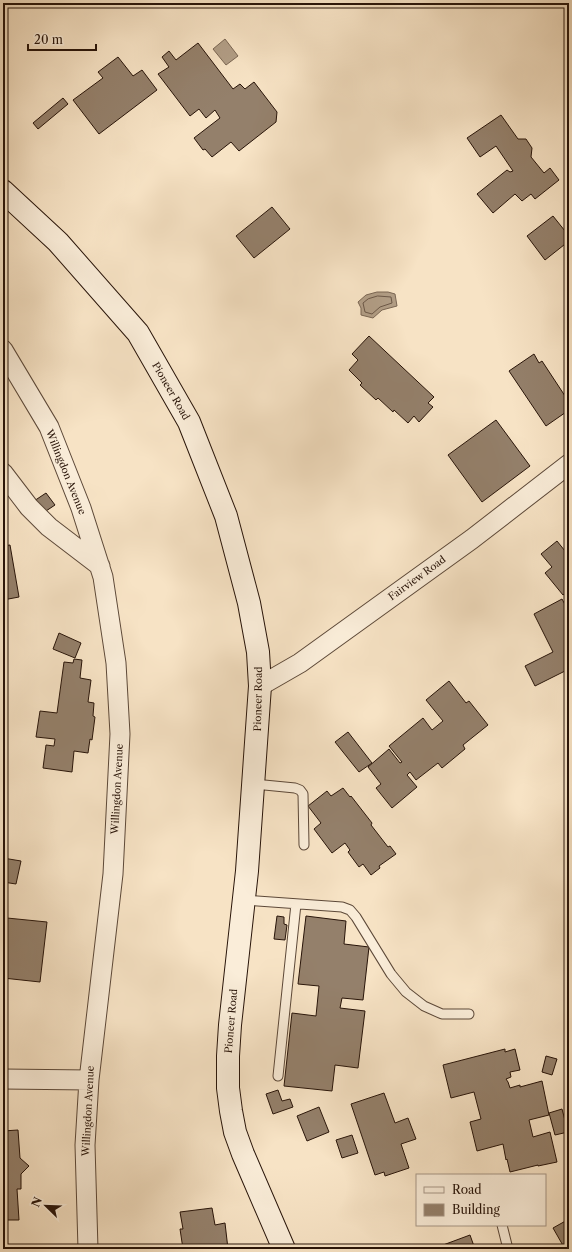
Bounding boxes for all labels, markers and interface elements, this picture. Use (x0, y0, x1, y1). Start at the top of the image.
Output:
scale bar (28, 26, 96, 52)
text: 20 m (34, 32, 63, 47)
street label: Pioneer Road (149, 360, 193, 422)
street label: Willingdon Avenue (43, 427, 89, 517)
street label: Fairview Road (386, 553, 448, 603)
street label: Pioneer Road (251, 667, 265, 731)
street label: Willingdon Avenue (108, 743, 126, 836)
street label: Pioneer Road (222, 988, 240, 1054)
street label: Willingdon Avenue (79, 1065, 97, 1158)
legend (416, 1174, 546, 1226)
text: Road (452, 1182, 482, 1197)
north arrow (26, 1186, 66, 1226)
text: N (28, 1195, 45, 1209)
text: Building (452, 1202, 500, 1217)

